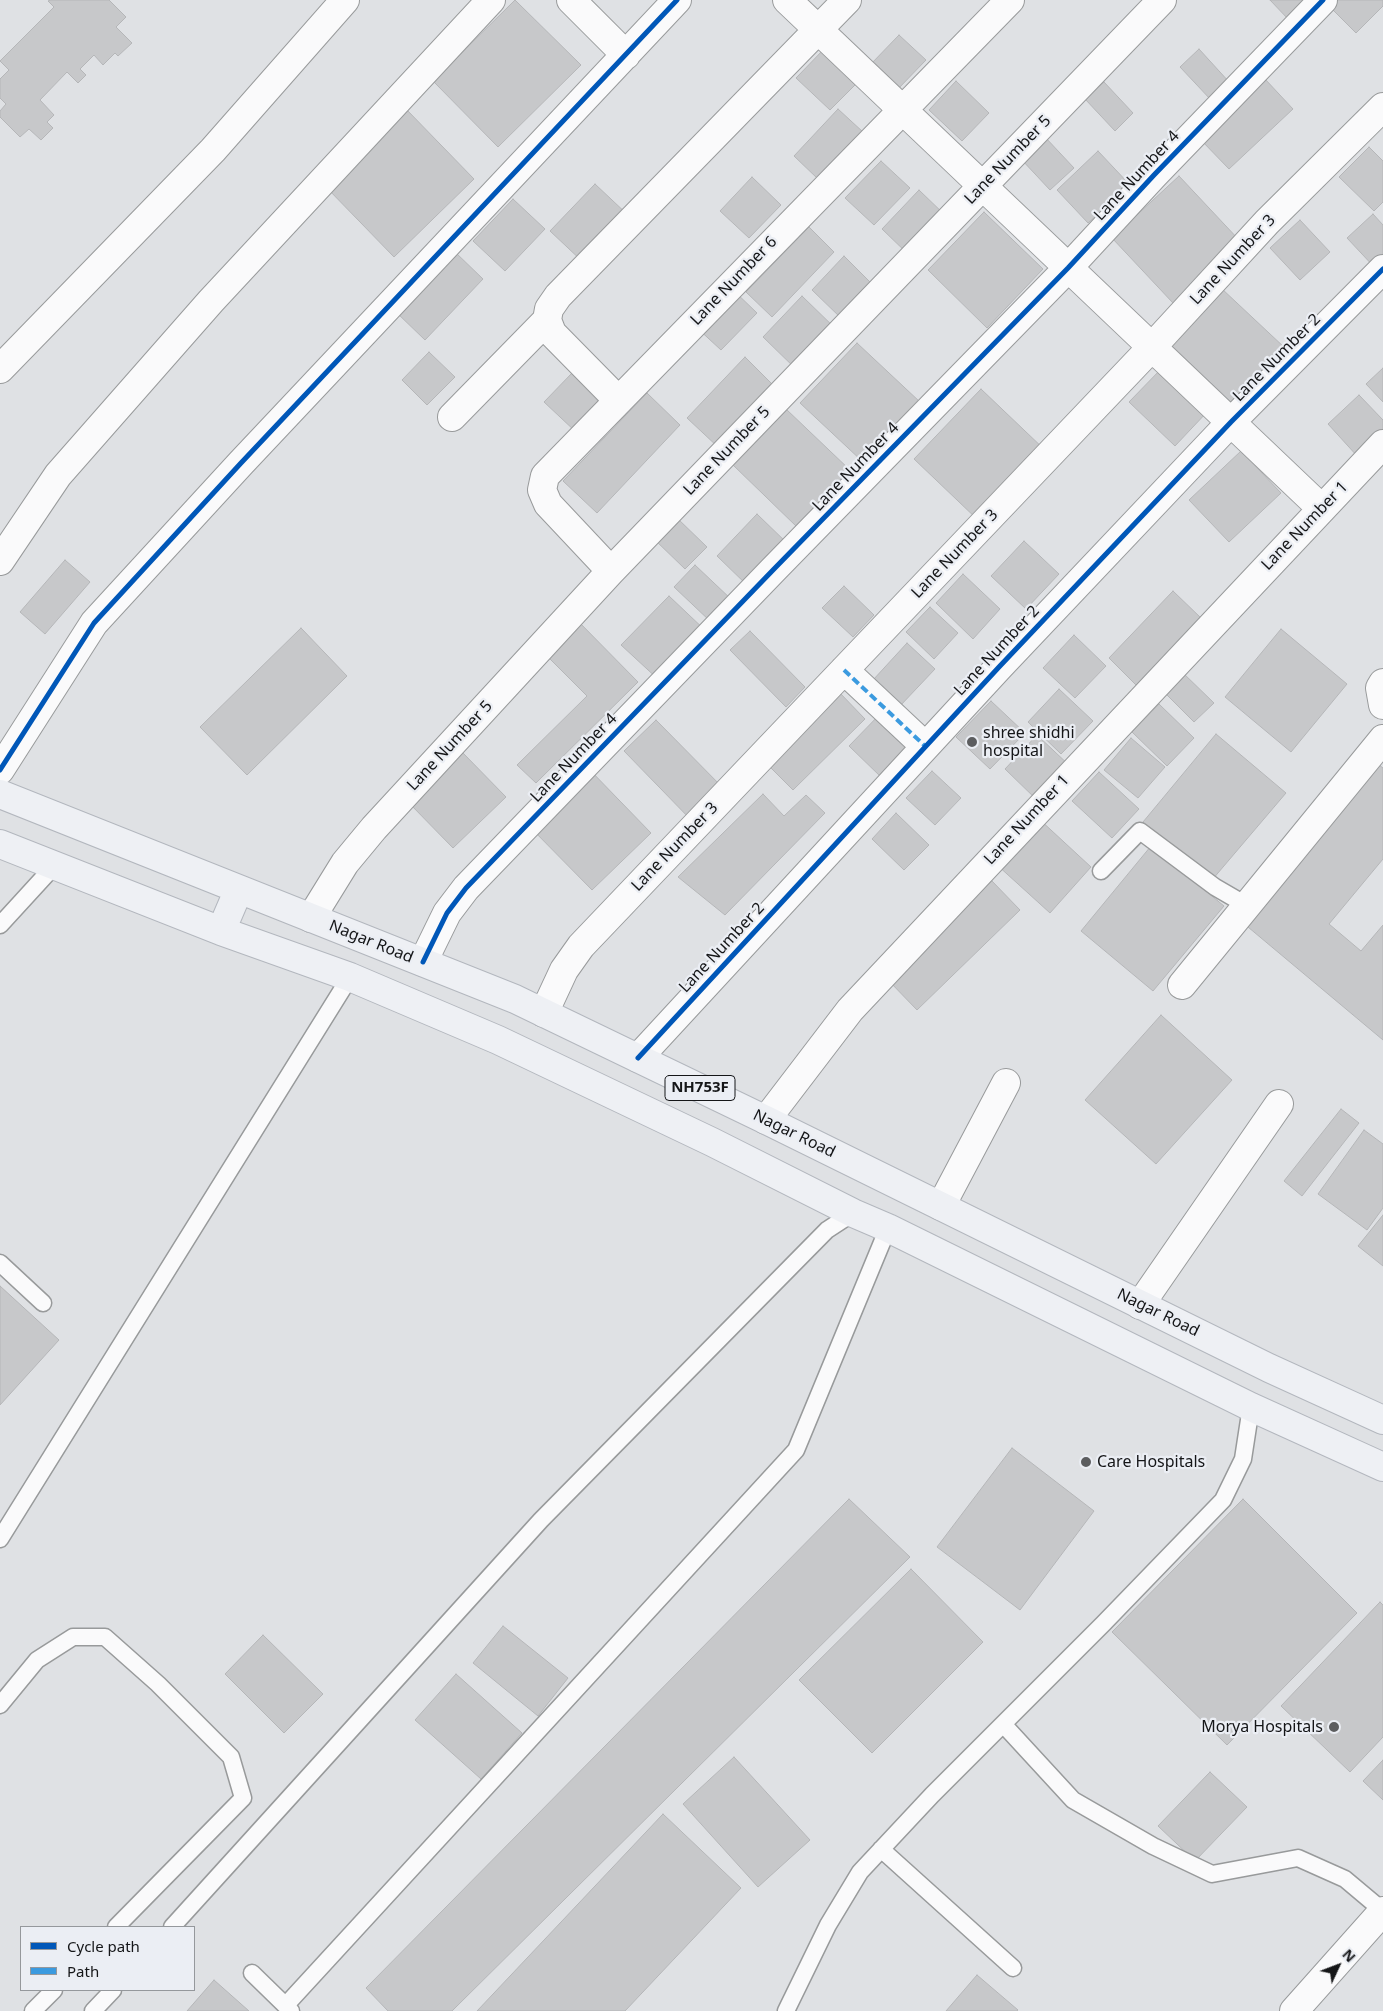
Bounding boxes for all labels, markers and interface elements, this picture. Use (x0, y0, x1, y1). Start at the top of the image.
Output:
street label: Lane Number 5 (961, 112, 1055, 208)
street label: Lane Number 4 (1090, 127, 1184, 225)
street label: Lane Number 3 (1186, 211, 1280, 309)
street label: Lane Number 6 (687, 233, 781, 329)
street label: Lane Number 2 (1229, 310, 1325, 406)
street label: Lane Number 5 (680, 403, 774, 499)
street label: Lane Number 4 (809, 419, 903, 515)
street label: Lane Number 1 (1258, 478, 1352, 574)
street label: Lane Number 3 (908, 506, 1002, 602)
street label: Lane Number 2 (950, 602, 1044, 700)
street label: Lane Number 5 (403, 697, 497, 795)
street label: Lane Number 4 (527, 710, 621, 806)
place label: shree shidhi hospital (983, 723, 1075, 761)
marker: shree shidhi hospital (965, 735, 979, 749)
street label: Lane Number 1 (980, 771, 1074, 869)
street label: Lane Number 3 (628, 799, 722, 895)
street label: Lane Number 2 (675, 899, 769, 997)
street label: Nagar Road (326, 916, 416, 968)
road number: NH753F (665, 1076, 735, 1100)
street label: Nagar Road (750, 1106, 838, 1162)
street label: Nagar Road (1114, 1285, 1202, 1341)
place label: Care Hospitals (1097, 1452, 1205, 1472)
marker: Care Hospitals (1079, 1455, 1093, 1469)
place label: Morya Hospitals (1201, 1717, 1323, 1737)
marker: Morya Hospitals (1327, 1720, 1341, 1734)
legend (20, 1926, 195, 1991)
text: Cycle path (67, 1936, 140, 1956)
north arrow (1313, 1941, 1363, 1991)
text: N (1338, 1945, 1360, 1966)
text: Path (67, 1961, 99, 1981)

